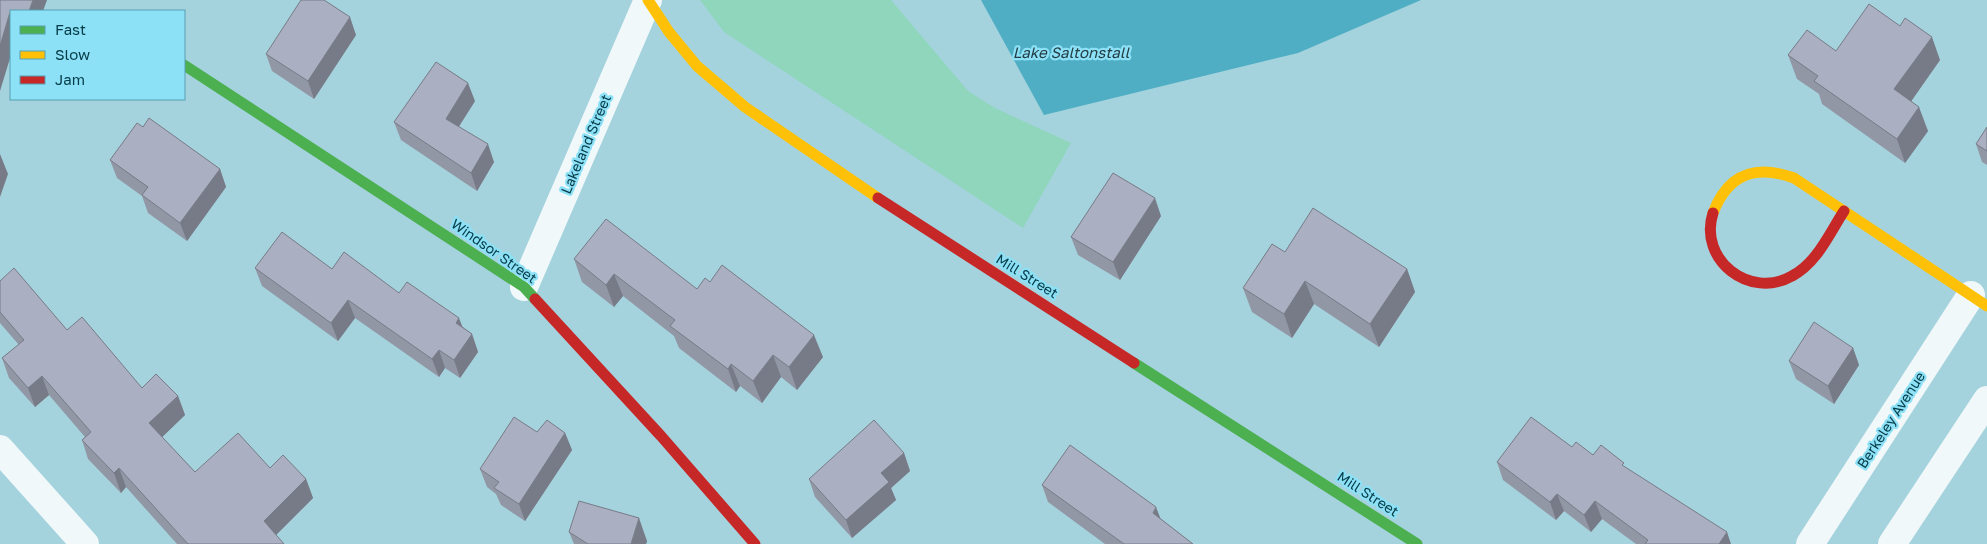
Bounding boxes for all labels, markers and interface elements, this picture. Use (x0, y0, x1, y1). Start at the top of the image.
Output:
legend (10, 10, 185, 100)
text: Fast (55, 20, 86, 38)
water label: Lake Saltonstall (1013, 43, 1131, 61)
text: Slow (55, 45, 90, 63)
text: Jam (55, 70, 85, 88)
street label: Lakeland Street (557, 92, 614, 196)
street label: Windsor Street (448, 215, 540, 286)
street label: Mill Street (993, 250, 1061, 301)
street label: Berkeley Avenue (1853, 368, 1928, 471)
street label: Mill Street (1334, 467, 1402, 520)

